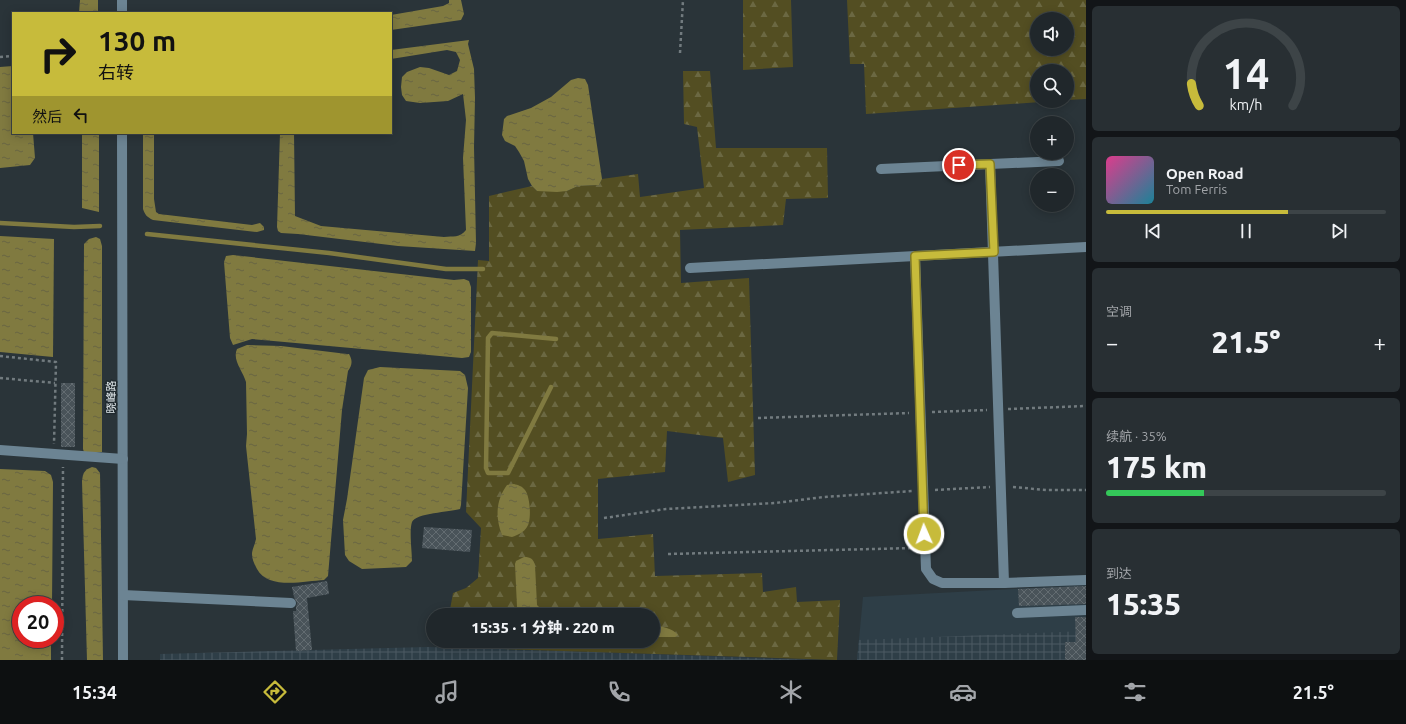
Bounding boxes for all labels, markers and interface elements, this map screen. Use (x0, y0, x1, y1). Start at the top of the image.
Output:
map controls (1030, 12, 1074, 212)
button: sound (1030, 12, 1074, 56)
text: 130 m (98, 25, 176, 56)
icon: right (32, 28, 84, 80)
text: 14 (1223, 50, 1269, 97)
text: 右转 (98, 62, 134, 82)
button: search (1030, 64, 1074, 108)
text: km/h (1230, 97, 1262, 113)
icon: left (70, 104, 92, 126)
text: 然后 (32, 108, 62, 125)
button: + (1030, 116, 1074, 160)
pin (942, 148, 976, 182)
icon: arrive (948, 154, 970, 176)
text: Open Road (1166, 165, 1243, 182)
button: − (1030, 168, 1074, 212)
text: Tom Ferris (1166, 182, 1227, 196)
icon: previous (1142, 220, 1164, 242)
icon: pause (1235, 220, 1257, 242)
icon: next (1328, 220, 1350, 242)
text: 空调 (1106, 304, 1132, 318)
text: 21.5° (1211, 325, 1281, 359)
text: − (1106, 330, 1118, 355)
text: + (1374, 330, 1386, 355)
street label: 晓峰路 (105, 381, 117, 414)
text: 续航 · 35% (1106, 429, 1167, 443)
text: 175 km (1106, 450, 1207, 484)
position arrow (903, 513, 945, 555)
text: 到达 (1106, 566, 1132, 580)
text: 15:35 (1106, 587, 1181, 621)
speed limit sign: 20 (12, 596, 64, 648)
text: 15:35 · 1 分钟 · 220 m (471, 619, 615, 636)
icon: directions (261, 678, 289, 706)
icon: music (433, 678, 461, 706)
icon: phone (605, 678, 633, 706)
icon: climate (777, 678, 805, 706)
icon: car (949, 678, 977, 706)
icon: filters (1121, 678, 1149, 706)
text: 15:34 (72, 682, 117, 702)
text: 21.5° (1293, 682, 1334, 702)

